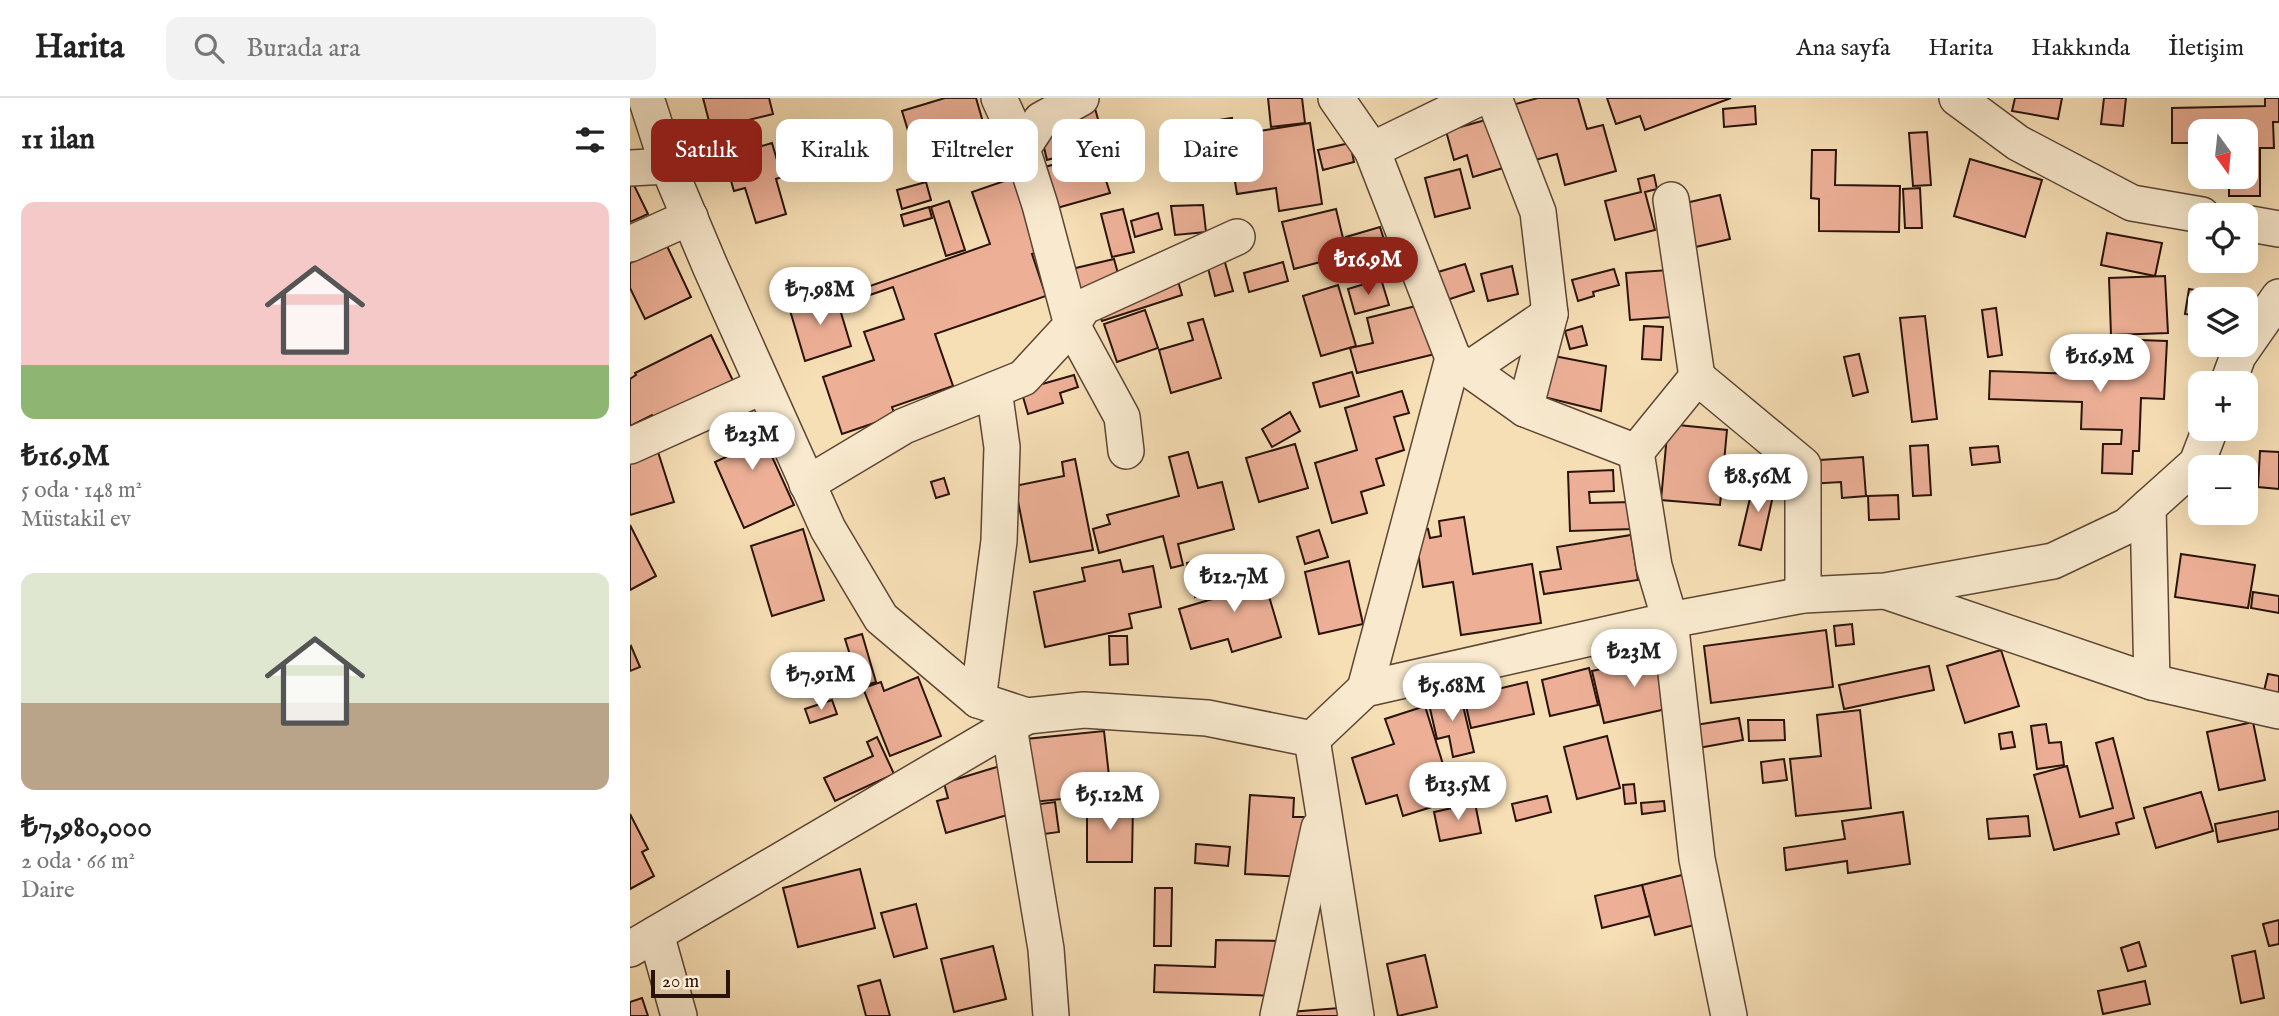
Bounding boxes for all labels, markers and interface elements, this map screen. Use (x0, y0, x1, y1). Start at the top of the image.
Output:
search box (166, 17, 656, 80)
text: Harita (35, 27, 124, 69)
icon: search (190, 29, 228, 67)
text: Burada ara (246, 32, 360, 65)
text: Ana sayfa (1796, 33, 1890, 64)
text: Harita (1928, 33, 1993, 64)
text: Hakkında (2031, 33, 2130, 64)
text: İletişim (2168, 33, 2244, 64)
chip: Satılık (651, 119, 762, 182)
chip: Kiralık (776, 119, 893, 182)
chip: Filtreler (907, 119, 1038, 182)
chip: Yeni (1052, 119, 1145, 182)
chip: Daire (1159, 119, 1263, 182)
north arrow (2188, 119, 2258, 189)
map controls (2188, 119, 2258, 525)
text: 11 ilan (21, 121, 95, 159)
icon: filters (571, 121, 609, 159)
button: locate (2188, 203, 2258, 273)
pin: ₺16.9M (1311, 238, 1425, 297)
text: ₺16.9M (1334, 245, 1402, 274)
icon: home (252, 247, 378, 373)
pin: ₺7.98M (763, 268, 877, 327)
text: ₺7.98M (785, 275, 855, 304)
button: layers (2188, 287, 2258, 357)
pin: ₺16.9M (2043, 334, 2157, 394)
text: ₺16.9M (2066, 342, 2134, 371)
button: + (2188, 371, 2258, 441)
pin: ₺23M (711, 412, 793, 472)
text: ₺23M (725, 420, 779, 449)
text: ₺16.9M (21, 438, 110, 476)
pin: ₺8.56M (1701, 454, 1815, 514)
button: − (2188, 455, 2258, 525)
text: ₺8.56M (1725, 462, 1791, 491)
text: 5 oda · 148 m² (21, 476, 142, 505)
text: Müstakil ev (21, 505, 131, 534)
pin: ₺12.7M (1177, 554, 1291, 614)
text: ₺12.7M (1200, 562, 1268, 591)
icon: home (252, 618, 378, 744)
pin: ₺23M (1593, 630, 1675, 689)
text: ₺23M (1607, 637, 1661, 666)
pin: ₺7.91M (764, 652, 878, 712)
text: ₺7.91M (786, 660, 856, 689)
pin: ₺5.68M (1395, 664, 1509, 723)
text: ₺5.68M (1419, 671, 1485, 700)
pin: ₺13.5M (1401, 762, 1515, 822)
text: ₺13.5M (1425, 770, 1491, 799)
pin: ₺5.12M (1053, 772, 1167, 832)
text: ₺5.12M (1076, 780, 1144, 809)
text: ₺7,980,000 (21, 809, 152, 847)
text: 2 oda · 66 m² (21, 847, 135, 876)
text: Daire (21, 876, 75, 905)
scale bar (651, 967, 730, 999)
text: 20 m (662, 970, 699, 994)

